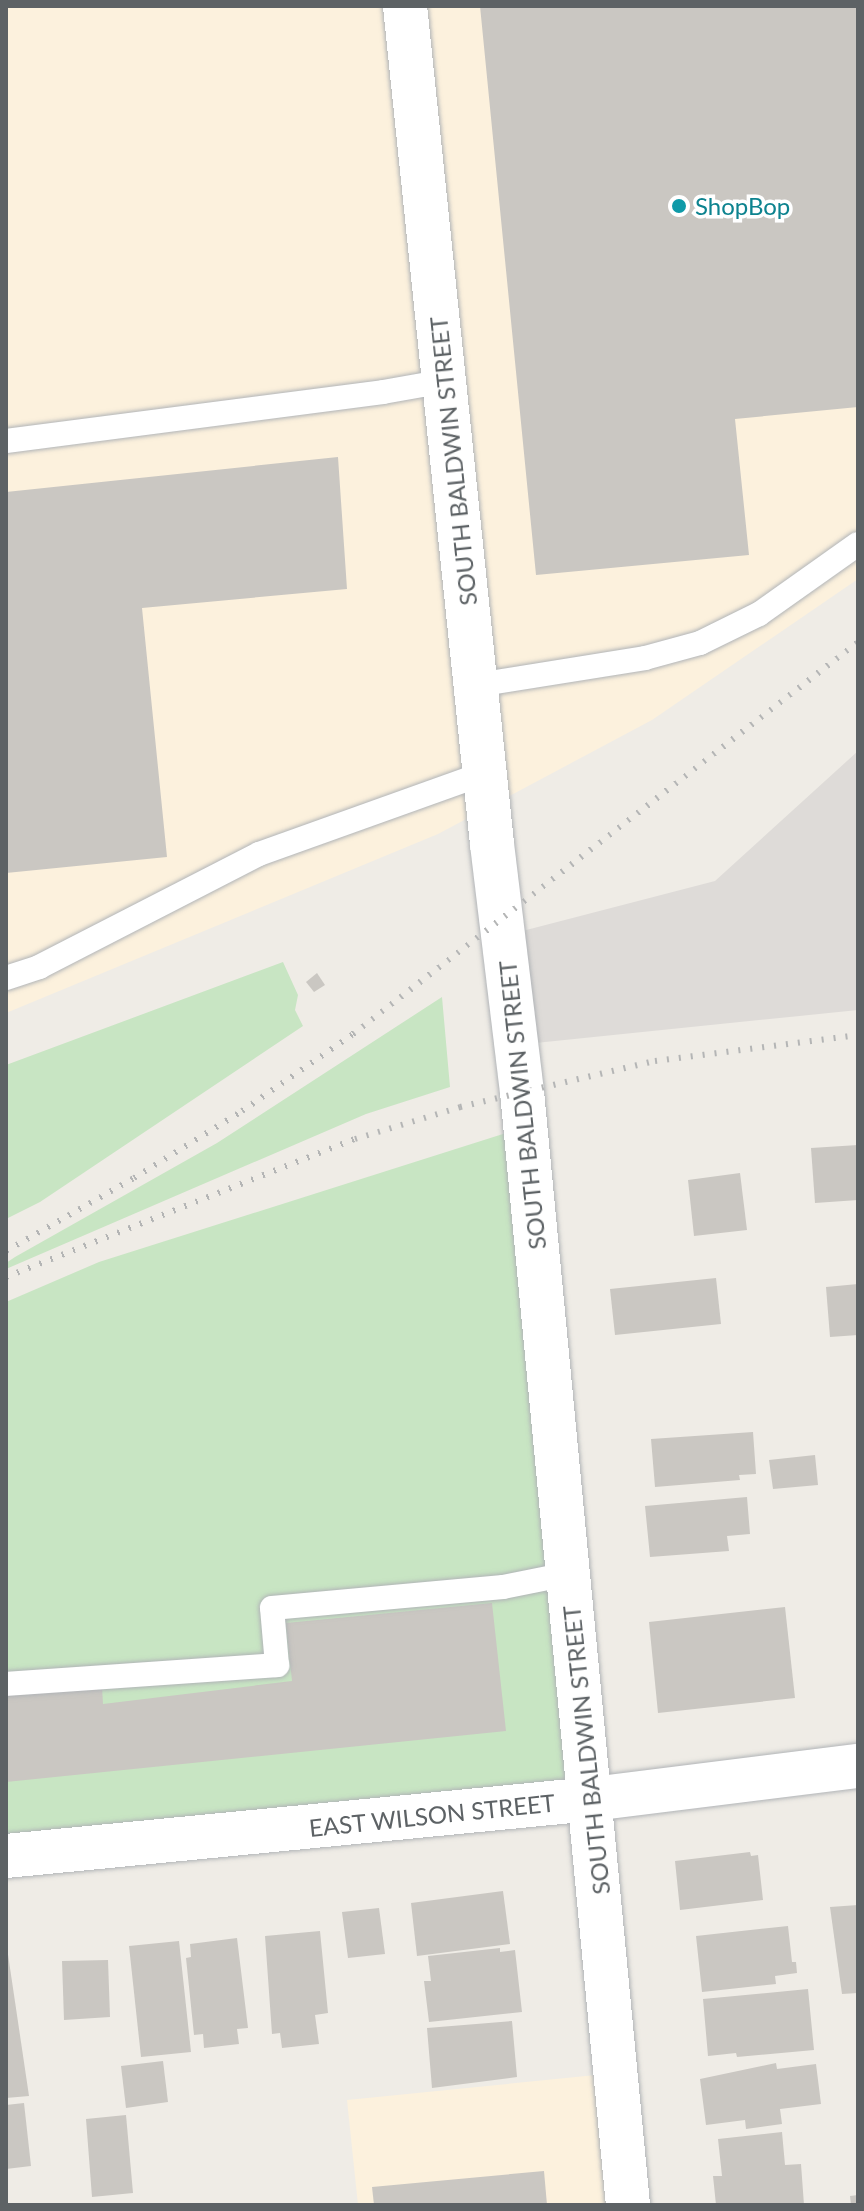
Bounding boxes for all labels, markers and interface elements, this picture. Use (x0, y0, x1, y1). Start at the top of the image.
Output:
place label: ShopBop (695, 192, 790, 220)
marker: ShopBop (670, 197, 688, 215)
street label: SOUTH BALDWIN STREET (423, 315, 483, 607)
street label: SOUTH BALDWIN STREET (492, 959, 552, 1251)
street label: SOUTH BALDWIN STREET (556, 1604, 616, 1896)
street label: EAST WILSON STREET (307, 1788, 557, 1842)

